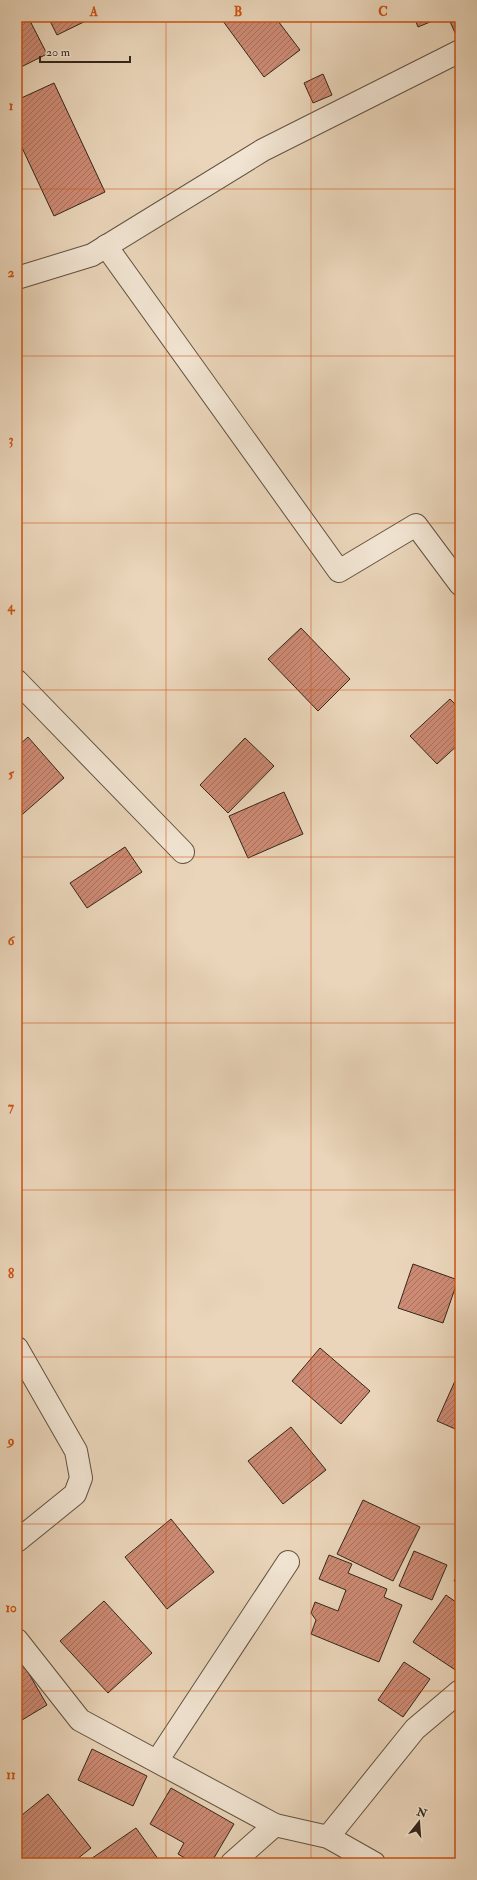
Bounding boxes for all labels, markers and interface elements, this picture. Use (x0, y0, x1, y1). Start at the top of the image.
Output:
text: A (89, 4, 99, 20)
text: B (234, 4, 242, 20)
text: C (378, 4, 388, 20)
scale bar (40, 38, 130, 64)
text: 20 m (46, 45, 71, 60)
text: 1 (9, 98, 14, 114)
text: 2 (8, 265, 15, 281)
text: 3 (9, 432, 14, 448)
text: 4 (6, 599, 15, 615)
text: 5 (8, 766, 14, 782)
text: 6 (8, 933, 16, 949)
text: 7 (8, 1099, 15, 1115)
text: 8 (8, 1266, 14, 1282)
text: 9 (6, 1433, 15, 1449)
text: 10 (5, 1600, 17, 1616)
text: 11 (6, 1767, 16, 1783)
north arrow (399, 1802, 439, 1842)
text: N (414, 1805, 429, 1821)

